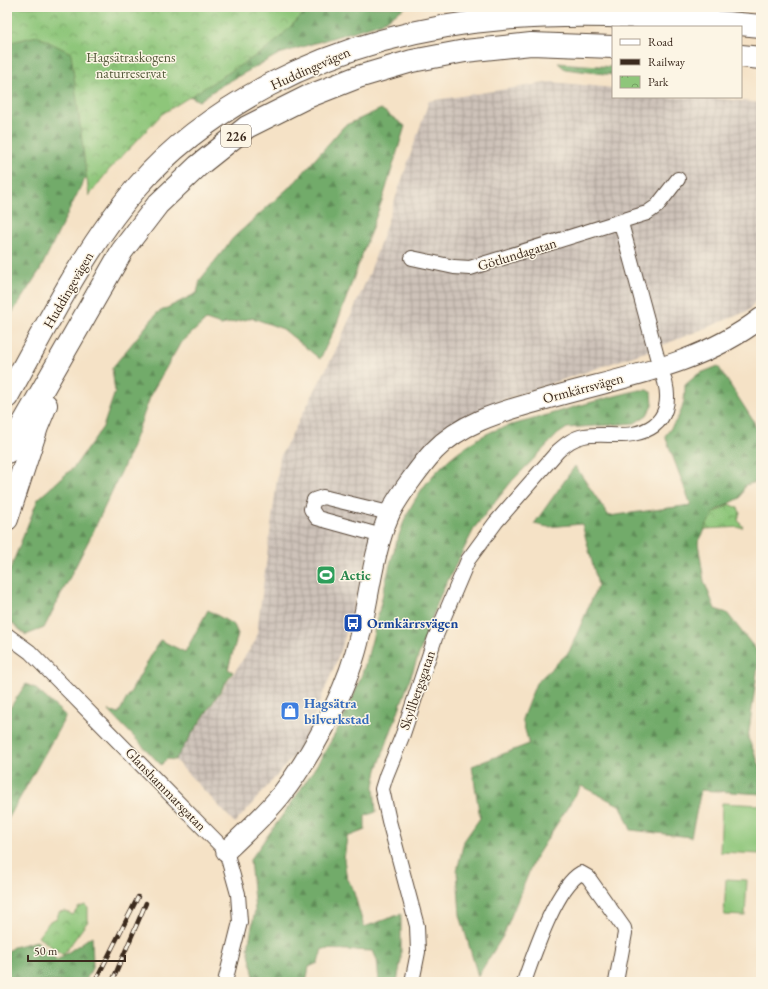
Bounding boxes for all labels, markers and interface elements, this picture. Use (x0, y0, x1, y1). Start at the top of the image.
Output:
legend (612, 26, 742, 98)
text: Road (648, 34, 674, 50)
street label: Huddingevägen (267, 42, 353, 94)
park label: Hagsätraskogens naturreservat (86, 48, 176, 82)
text: Railway (648, 54, 686, 70)
text: Park (648, 74, 669, 90)
road number: 226 (221, 125, 251, 147)
street label: Götlundagatan (475, 233, 559, 275)
street label: Huddingevägen (39, 248, 98, 332)
street label: Ormkärrsvägen (541, 368, 626, 407)
sports icon: Actic (315, 564, 337, 586)
place label: Actic (339, 566, 371, 584)
bus stop icon: Ormkärrsvägen (342, 612, 364, 634)
place label: Ormkärrsvägen (367, 614, 458, 632)
street label: Skyllbergsgatan (395, 647, 439, 732)
place label: Hagsätra bilverkstad (304, 694, 370, 728)
shop icon: Hagsätra bilverkstad (279, 700, 301, 722)
street label: Glanshammarsgatan (121, 743, 211, 835)
scale bar (28, 937, 125, 963)
text: 50 m (34, 943, 58, 959)

